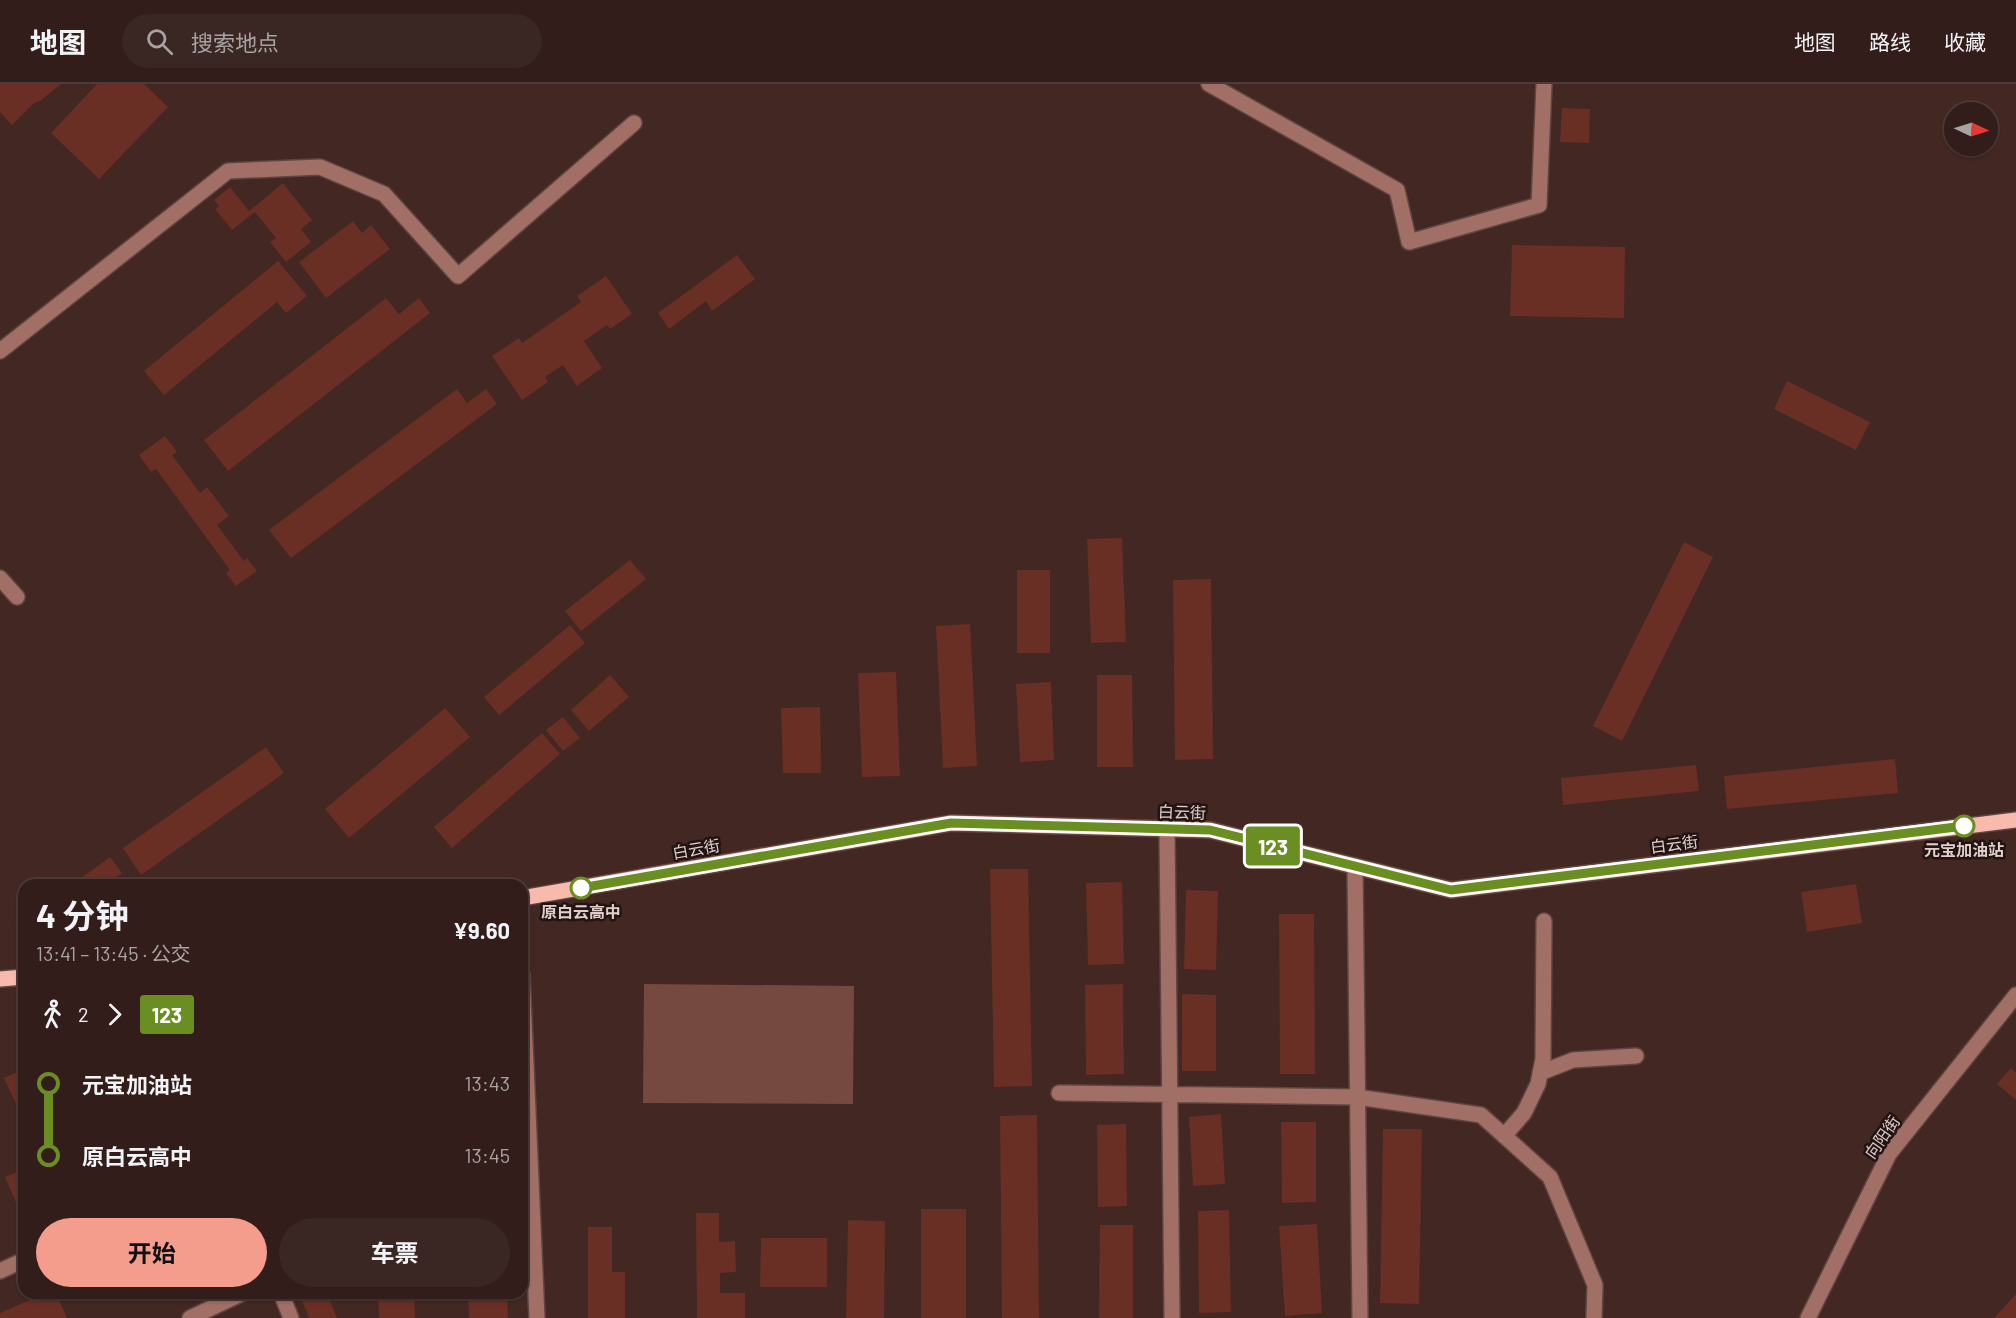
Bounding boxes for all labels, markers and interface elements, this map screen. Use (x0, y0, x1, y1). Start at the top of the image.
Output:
search box (122, 14, 542, 68)
text: 地图 (30, 25, 86, 59)
icon: search (143, 25, 176, 58)
text: 搜索地点 (191, 29, 279, 55)
text: 地图 (1794, 29, 1836, 54)
text: 路线 (1869, 29, 1911, 54)
text: 收藏 (1944, 29, 1986, 54)
north arrow (1944, 102, 1998, 156)
map controls (1944, 102, 1998, 156)
street label: 白云街 (1158, 801, 1206, 822)
marker: 元宝加油站 (1953, 815, 1975, 837)
line badge: 123 (1238, 826, 1308, 866)
street label: 白云街 (1649, 831, 1699, 856)
text: 123 (1258, 834, 1288, 859)
street label: 白云街 (671, 835, 721, 862)
place label: 元宝加油站 (1924, 840, 2004, 859)
marker: 原白云高中 (570, 877, 592, 899)
text: 4 分钟 (36, 895, 129, 935)
place label: 原白云高中 (541, 902, 621, 921)
text: ¥9.60 (453, 917, 510, 943)
text: 13:41 – 13:45 · 公交 (36, 941, 191, 965)
icon: walk (36, 998, 69, 1031)
icon: forward (98, 998, 131, 1031)
text: 2 (78, 1002, 89, 1026)
text: 123 (152, 1002, 182, 1027)
text: 元宝加油站 (82, 1071, 192, 1097)
text: 13:43 (465, 1071, 510, 1095)
street label: 向阳街 (1860, 1112, 1903, 1162)
text: 原白云高中 (82, 1143, 192, 1169)
text: 13:45 (465, 1143, 510, 1167)
button: 开始 (36, 1218, 267, 1287)
button: 车票 (279, 1218, 510, 1287)

